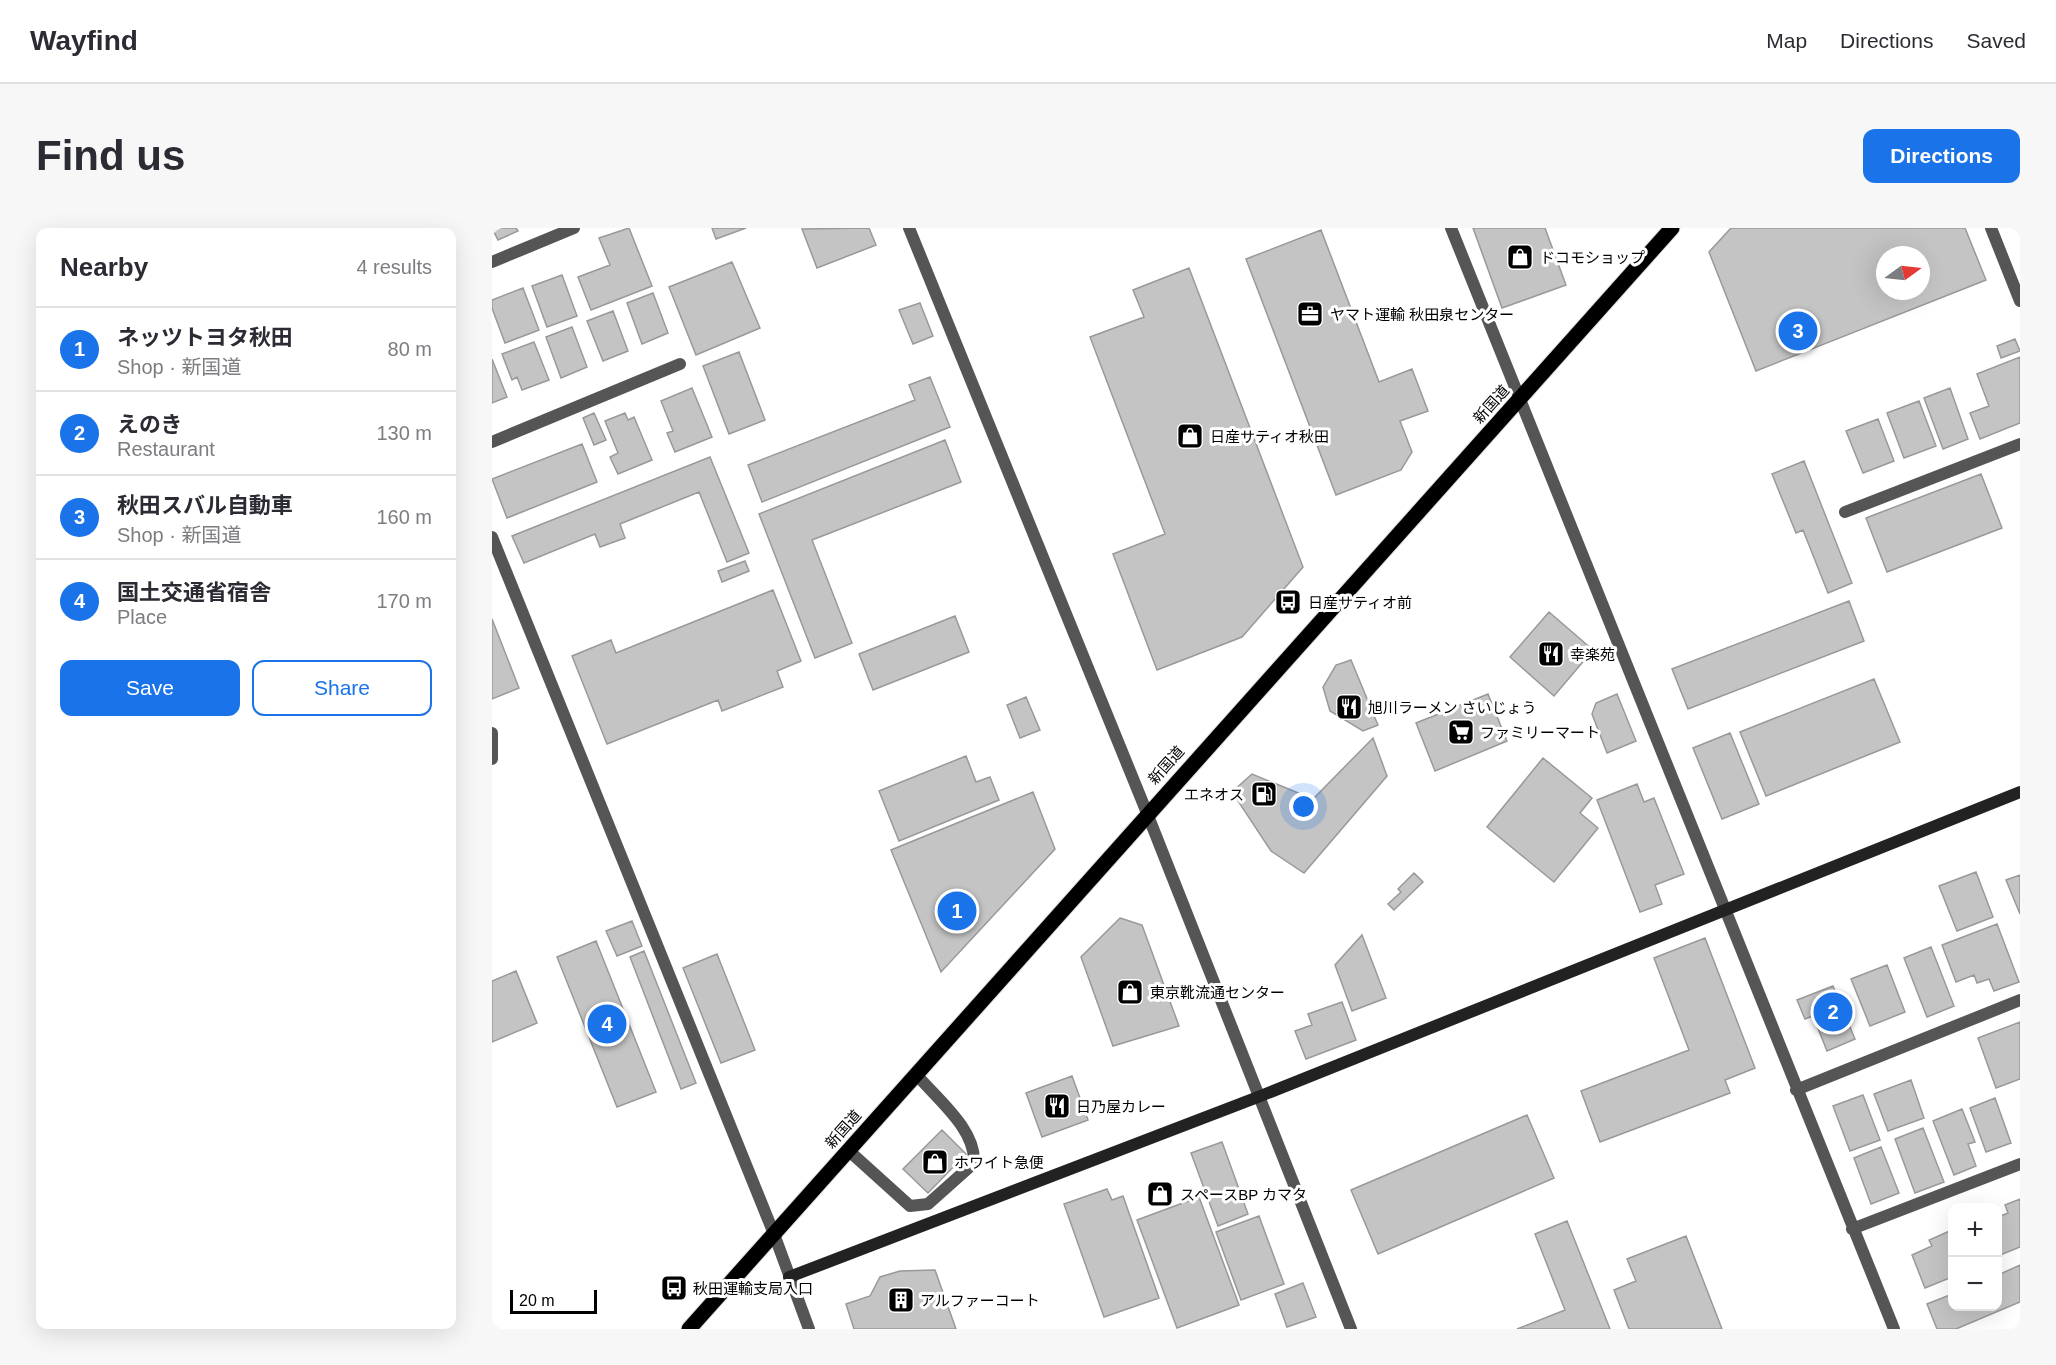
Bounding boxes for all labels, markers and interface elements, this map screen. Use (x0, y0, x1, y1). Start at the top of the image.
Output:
text: Wayfind (30, 25, 138, 56)
text: Map (1766, 29, 1807, 52)
text: Directions (1840, 29, 1933, 52)
text: Saved (1966, 29, 2026, 52)
button: Directions (1863, 129, 2020, 183)
text: Find us (36, 132, 185, 179)
shop icon: ドコモショップ (1505, 242, 1535, 272)
north arrow (1876, 246, 1930, 300)
place label: ドコモショップ (1540, 249, 1645, 266)
text: Nearby (60, 252, 148, 282)
text: 4 results (356, 256, 432, 278)
office icon: ヤマト運輸 秋田泉センター (1295, 299, 1325, 329)
place label: ヤマト運輸 秋田泉センター (1330, 306, 1514, 323)
pin: 3 (1778, 308, 1818, 354)
text: ネッツトヨタ秋田 (117, 325, 293, 350)
text: 1 (74, 338, 85, 360)
text: 80 m (388, 338, 432, 360)
text: Shop · 新国道 (117, 356, 241, 378)
street label: 新国道 (1470, 382, 1512, 426)
text: えのき (117, 412, 182, 437)
shop icon: 日産サティオ秋田 (1175, 421, 1205, 451)
text: 2 (74, 422, 85, 444)
text: 130 m (376, 422, 432, 444)
place label: 日産サティオ秋田 (1210, 428, 1329, 445)
text: Restaurant (117, 438, 215, 460)
text: 秋田スバル自動車 (117, 493, 293, 518)
text: 3 (74, 506, 85, 528)
text: 160 m (376, 506, 432, 528)
text: Shop · 新国道 (117, 524, 241, 546)
text: 国土交通省宿舎 (117, 580, 271, 605)
bus stop icon: 日産サティオ前 (1273, 587, 1303, 617)
text: 4 (74, 590, 85, 612)
text: 170 m (376, 590, 432, 612)
place label: 日産サティオ前 (1308, 594, 1412, 611)
text: Place (117, 606, 167, 628)
restaurant icon: 幸楽苑 (1536, 639, 1566, 669)
place label: 幸楽苑 (1570, 646, 1615, 663)
button: Save (60, 660, 240, 716)
button: Share (252, 660, 432, 716)
restaurant icon: 旭川ラーメン さいじょう (1334, 692, 1364, 722)
place label: 旭川ラーメン さいじょう (1368, 699, 1537, 716)
supermarket icon: ファミリーマート (1446, 717, 1476, 747)
place label: ファミリーマート (1480, 724, 1600, 741)
street label: 新国道 (1145, 743, 1187, 787)
fuel station icon: エネオス (1249, 779, 1279, 809)
place label: エネオス (1184, 786, 1244, 803)
your location (1289, 792, 1318, 821)
pin: 1 (938, 888, 976, 934)
shop icon: 東京靴流通センター (1115, 977, 1145, 1007)
place label: 東京靴流通センター (1150, 984, 1285, 1001)
pin: 2 (1814, 990, 1852, 1034)
pin: 4 (588, 1002, 626, 1046)
restaurant icon: 日乃屋カレー (1042, 1091, 1072, 1121)
place label: 日乃屋カレー (1076, 1098, 1166, 1115)
street label: 新国道 (822, 1107, 864, 1151)
shop icon: ホワイト急便 (920, 1147, 950, 1177)
place label: ホワイト急便 (954, 1154, 1044, 1171)
shop icon: スペースBP カマタ (1145, 1179, 1175, 1209)
place label: スペースBP カマタ (1180, 1186, 1307, 1203)
map controls (1948, 1203, 2002, 1311)
button: + (1948, 1203, 2002, 1257)
button: − (1948, 1257, 2002, 1311)
bus stop icon: 秋田運輸支局入口 (659, 1273, 689, 1303)
place label: 秋田運輸支局入口 (693, 1280, 813, 1297)
building icon: アルファーコート (886, 1285, 916, 1315)
scale bar (510, 1287, 597, 1314)
text: 20 m (519, 1292, 555, 1309)
place label: アルファーコート (920, 1292, 1040, 1309)

